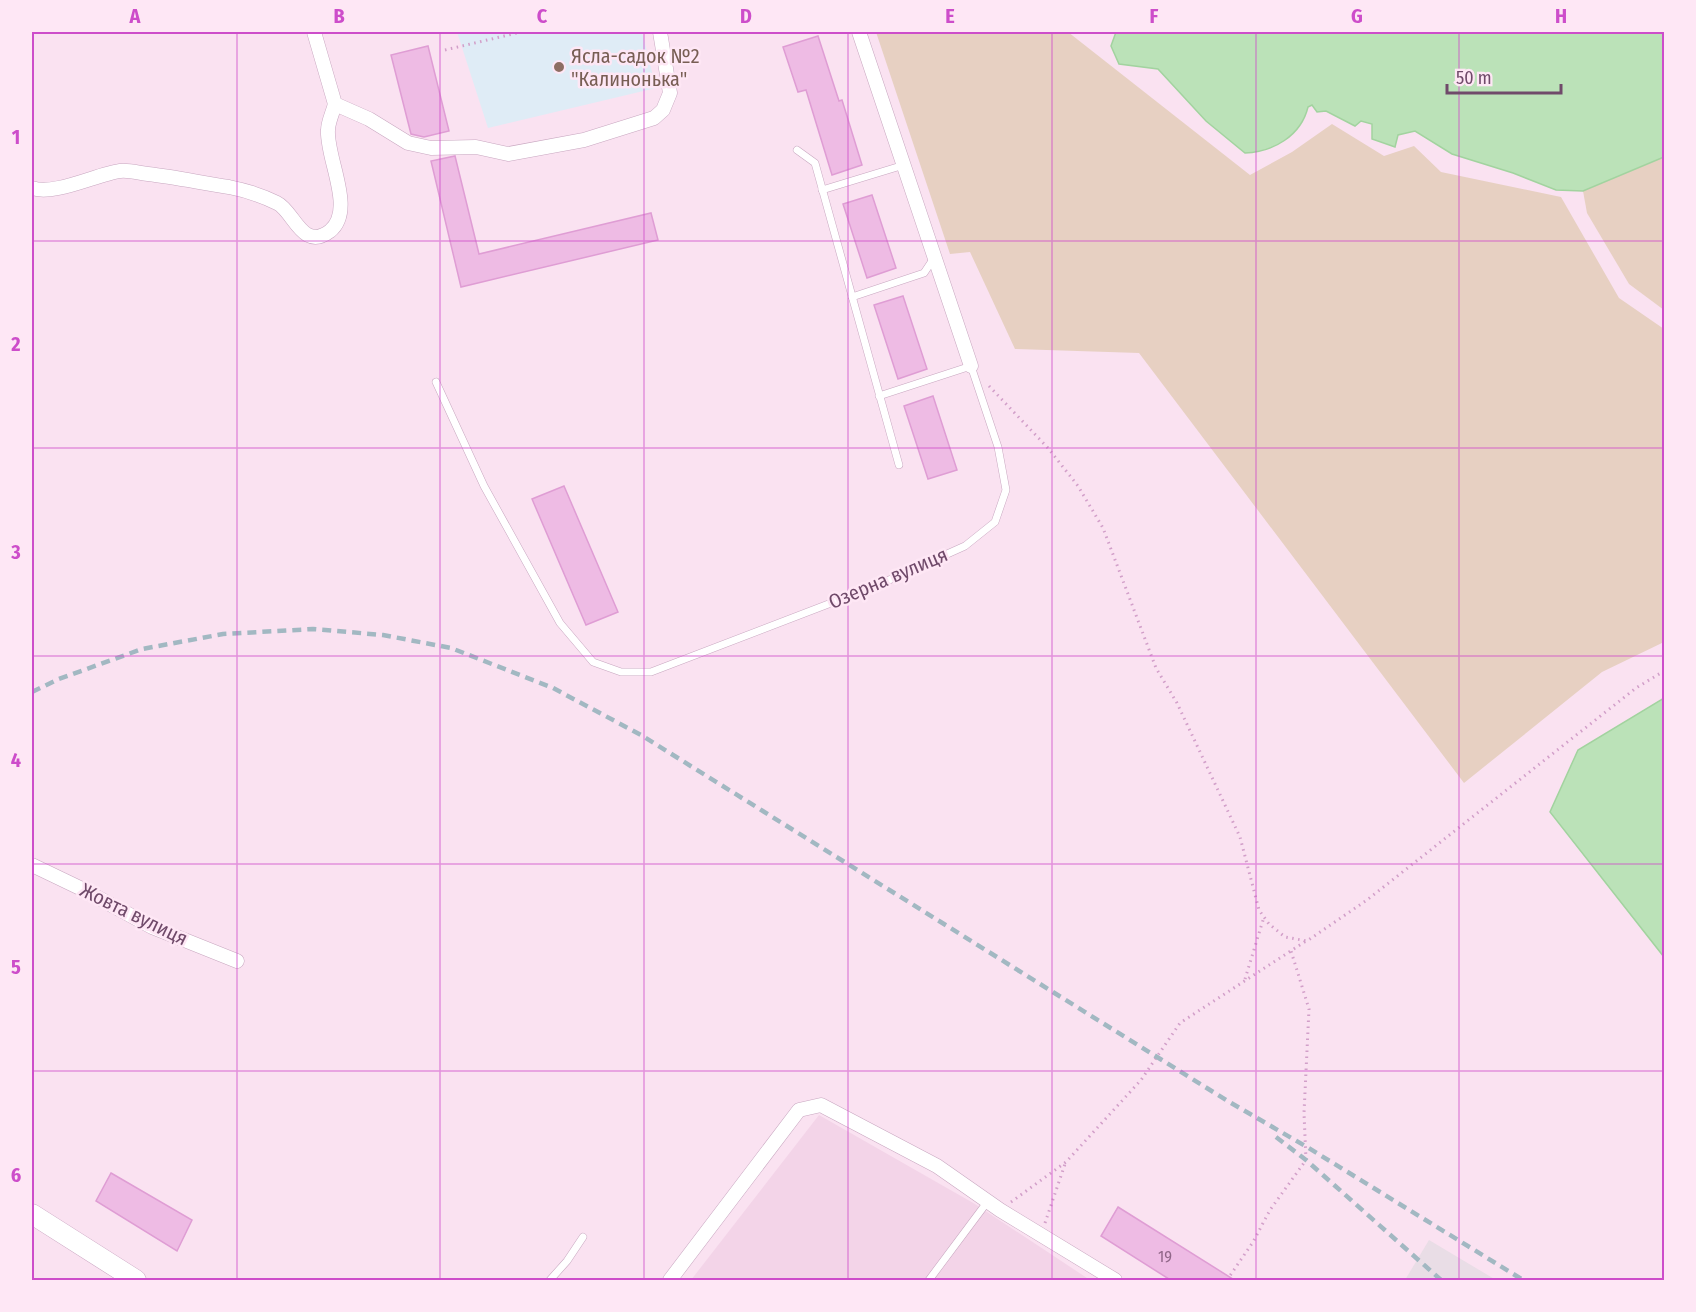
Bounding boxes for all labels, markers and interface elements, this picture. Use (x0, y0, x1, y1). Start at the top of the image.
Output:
text: A (129, 4, 142, 28)
text: B (333, 4, 345, 28)
text: C (537, 4, 548, 28)
text: D (740, 4, 752, 28)
text: E (945, 4, 955, 28)
text: F (1150, 4, 1159, 28)
text: G (1351, 4, 1363, 28)
text: H (1555, 4, 1567, 28)
place label: Ясла-садок №2 "Калинонька" (571, 44, 700, 91)
scale bar (1447, 57, 1561, 95)
marker: Ясла-садок №2 "Калинонька" (552, 60, 566, 74)
text: 50 m (1456, 67, 1492, 89)
text: 1 (12, 125, 20, 149)
text: 2 (10, 332, 21, 356)
text: 3 (10, 540, 21, 564)
street label: Озерна вулиця (825, 542, 951, 614)
text: 4 (11, 748, 21, 772)
street label: Жовта вулиця (76, 878, 192, 950)
text: 5 (11, 955, 21, 979)
text: 6 (11, 1163, 21, 1187)
house number: 19 (1158, 1247, 1172, 1266)

